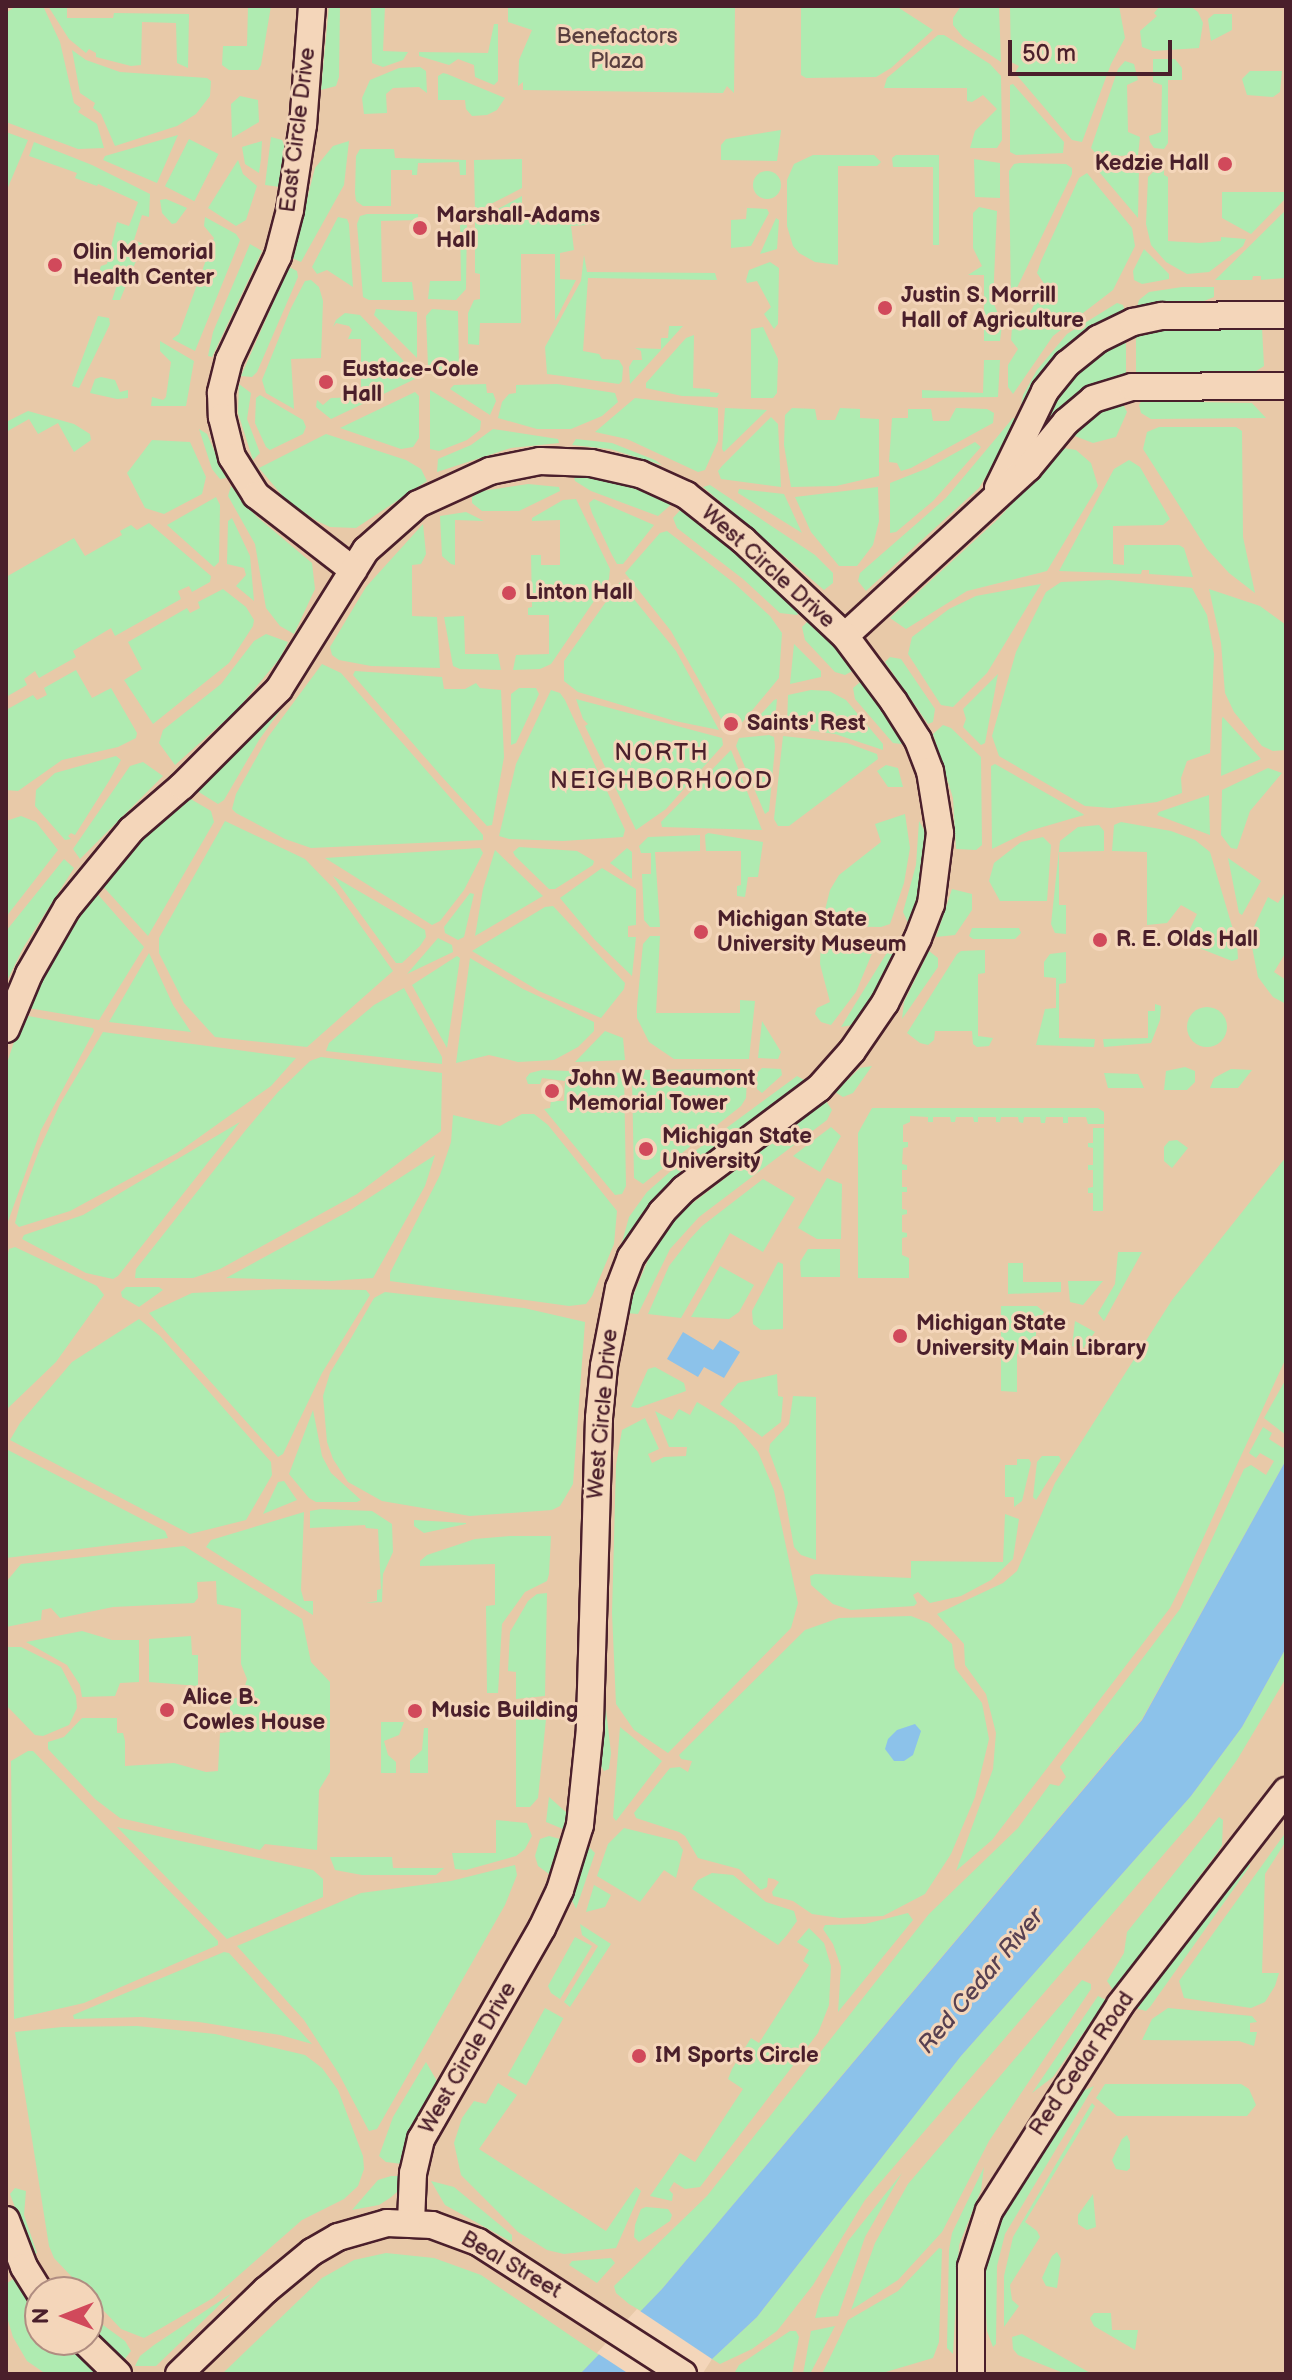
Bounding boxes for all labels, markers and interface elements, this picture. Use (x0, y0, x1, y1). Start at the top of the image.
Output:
park label: Benefactors Plaza (556, 23, 678, 74)
scale bar (1012, 24, 1176, 74)
text: 50 m (1022, 39, 1076, 68)
street label: East Circle Drive (275, 46, 321, 214)
place label: Kedzie Hall (1095, 151, 1209, 177)
marker: Kedzie Hall (1216, 155, 1234, 173)
place label: Marshall-Adams Hall (436, 202, 600, 254)
marker: Marshall-Adams Hall (411, 219, 429, 237)
place label: Olin Memorial Health Center (73, 239, 214, 290)
marker: Olin Memorial Health Center (44, 254, 66, 276)
place label: Justin S. Morrill Hall of Agriculture (901, 282, 1084, 334)
marker: Justin S. Morrill Hall of Agriculture (876, 299, 894, 317)
place label: Eustace-Cole Hall (342, 356, 479, 408)
marker: Eustace-Cole Hall (317, 373, 335, 391)
street label: West Circle Drive (696, 500, 840, 634)
place label: Linton Hall (525, 580, 633, 606)
marker: Linton Hall (500, 584, 518, 602)
place label: Saints' Rest (747, 711, 866, 737)
marker: Saints' Rest (722, 715, 740, 733)
district label: NORTH NEIGHBORHOOD (550, 739, 774, 795)
place label: Michigan State University Museum (717, 906, 907, 958)
marker: Michigan State University Museum (692, 923, 710, 941)
place label: R. E. Olds Hall (1116, 927, 1258, 953)
marker: R. E. Olds Hall (1091, 931, 1109, 949)
place label: John W. Beaumont Memorial Tower (568, 1065, 755, 1116)
marker: John W. Beaumont Memorial Tower (543, 1082, 561, 1100)
place label: Michigan State University (662, 1123, 812, 1174)
marker: Michigan State University (637, 1140, 655, 1158)
place label: Michigan State University Main Library (916, 1310, 1147, 1362)
marker: Michigan State University Main Library (891, 1327, 909, 1345)
street label: West Circle Drive (582, 1328, 624, 1500)
place label: Alice B. Cowles House (183, 1684, 325, 1736)
place label: Music Building (431, 1698, 578, 1724)
marker: Alice B. Cowles House (158, 1701, 176, 1719)
marker: Music Building (406, 1702, 424, 1720)
water label: Red Cedar River (912, 1903, 1050, 2059)
street label: West Circle Drive (414, 1977, 522, 2139)
street label: Red Cedar Road (1024, 1987, 1140, 2141)
place label: IM Sports Circle (655, 2043, 819, 2069)
marker: IM Sports Circle (630, 2047, 648, 2065)
street label: Beal Street (456, 2226, 566, 2304)
north arrow (24, 2276, 104, 2356)
text: N (28, 2308, 55, 2324)

